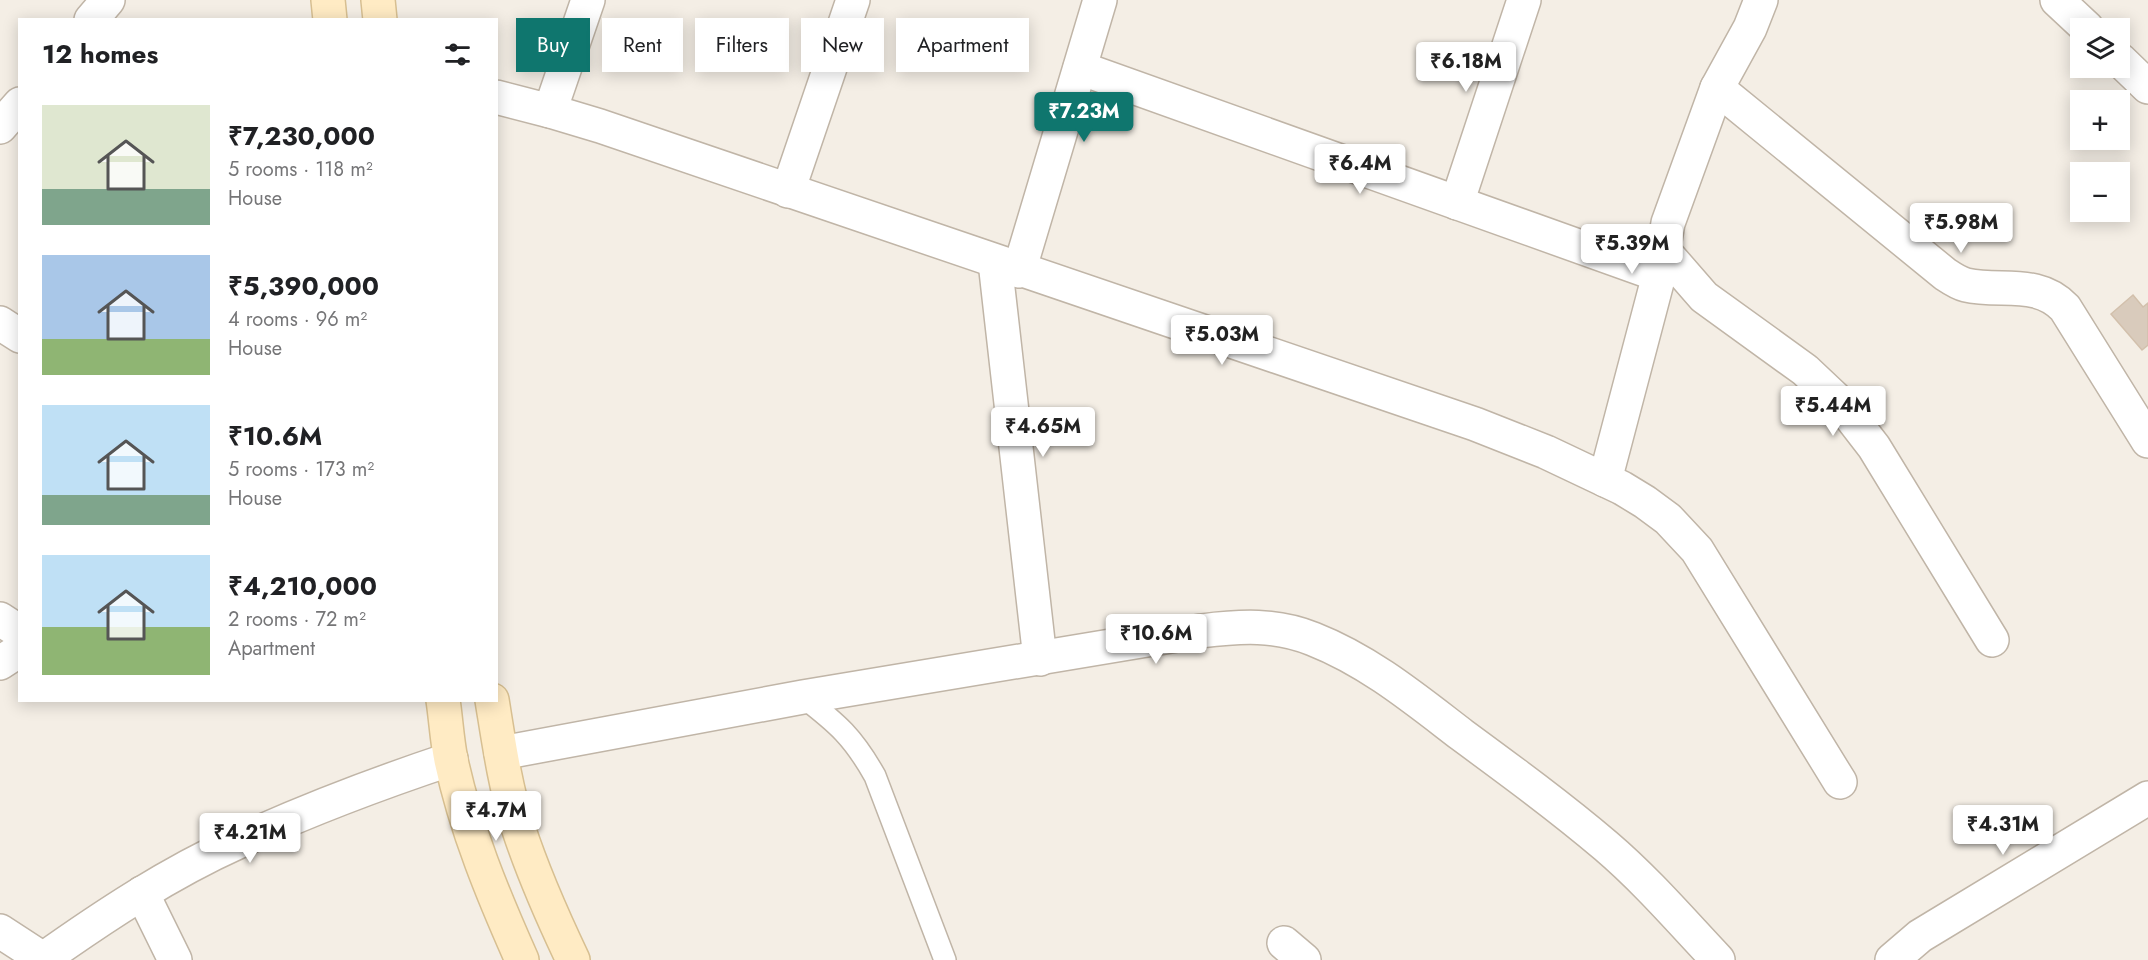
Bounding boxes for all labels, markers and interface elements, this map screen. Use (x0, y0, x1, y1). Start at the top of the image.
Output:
chip: Buy (516, 18, 590, 72)
chip: Rent (602, 18, 683, 72)
chip: Filters (695, 18, 789, 72)
chip: New (801, 18, 884, 72)
chip: Apartment (896, 18, 1029, 72)
map controls (2070, 18, 2130, 222)
button: layers (2070, 18, 2130, 78)
text: 12 homes (42, 35, 158, 73)
icon: filters (441, 38, 474, 71)
pin: ₹6.18M (1417, 42, 1515, 93)
text: ₹6.18M (1430, 47, 1502, 76)
button: + (2070, 90, 2130, 150)
pin: ₹7.23M (1035, 92, 1133, 143)
text: ₹7.23M (1048, 97, 1120, 126)
text: ₹7,230,000 (228, 117, 375, 155)
icon: home (90, 129, 162, 201)
pin: ₹6.4M (1318, 144, 1402, 195)
text: ₹6.4M (1328, 149, 1392, 178)
text: 5 rooms · 118 m² (228, 155, 373, 184)
button: − (2070, 162, 2130, 222)
text: House (228, 184, 282, 213)
pin: ₹5.98M (1912, 203, 2010, 254)
text: ₹5.98M (1924, 208, 1998, 237)
pin: ₹5.39M (1583, 224, 1681, 275)
text: ₹5.39M (1595, 229, 1669, 258)
text: ₹5,390,000 (228, 267, 379, 305)
icon: home (90, 279, 162, 351)
text: 4 rooms · 96 m² (228, 305, 367, 334)
pin: ₹5.03M (1173, 315, 1271, 366)
text: ₹5.03M (1185, 320, 1259, 349)
text: House (228, 334, 282, 363)
pin: ₹5.44M (1784, 386, 1882, 437)
text: ₹5.44M (1795, 391, 1871, 420)
pin: ₹4.65M (994, 407, 1092, 458)
text: ₹4.65M (1005, 412, 1081, 441)
text: ₹10.6M (228, 417, 322, 455)
icon: home (90, 429, 162, 501)
text: 5 rooms · 173 m² (228, 455, 374, 484)
text: House (228, 484, 282, 513)
text: ₹4,210,000 (228, 567, 377, 605)
icon: home (90, 579, 162, 651)
text: 2 rooms · 72 m² (228, 605, 366, 634)
pin: ₹10.6M (1107, 614, 1205, 665)
text: ₹10.6M (1120, 619, 1192, 648)
text: Apartment (228, 634, 315, 663)
pin: ₹4.7M (454, 791, 538, 842)
text: ₹4.7M (465, 796, 527, 825)
pin: ₹4.31M (1954, 805, 2052, 856)
text: ₹4.31M (1967, 810, 2039, 839)
pin: ₹4.21M (201, 813, 299, 864)
text: ₹4.21M (214, 818, 286, 847)

